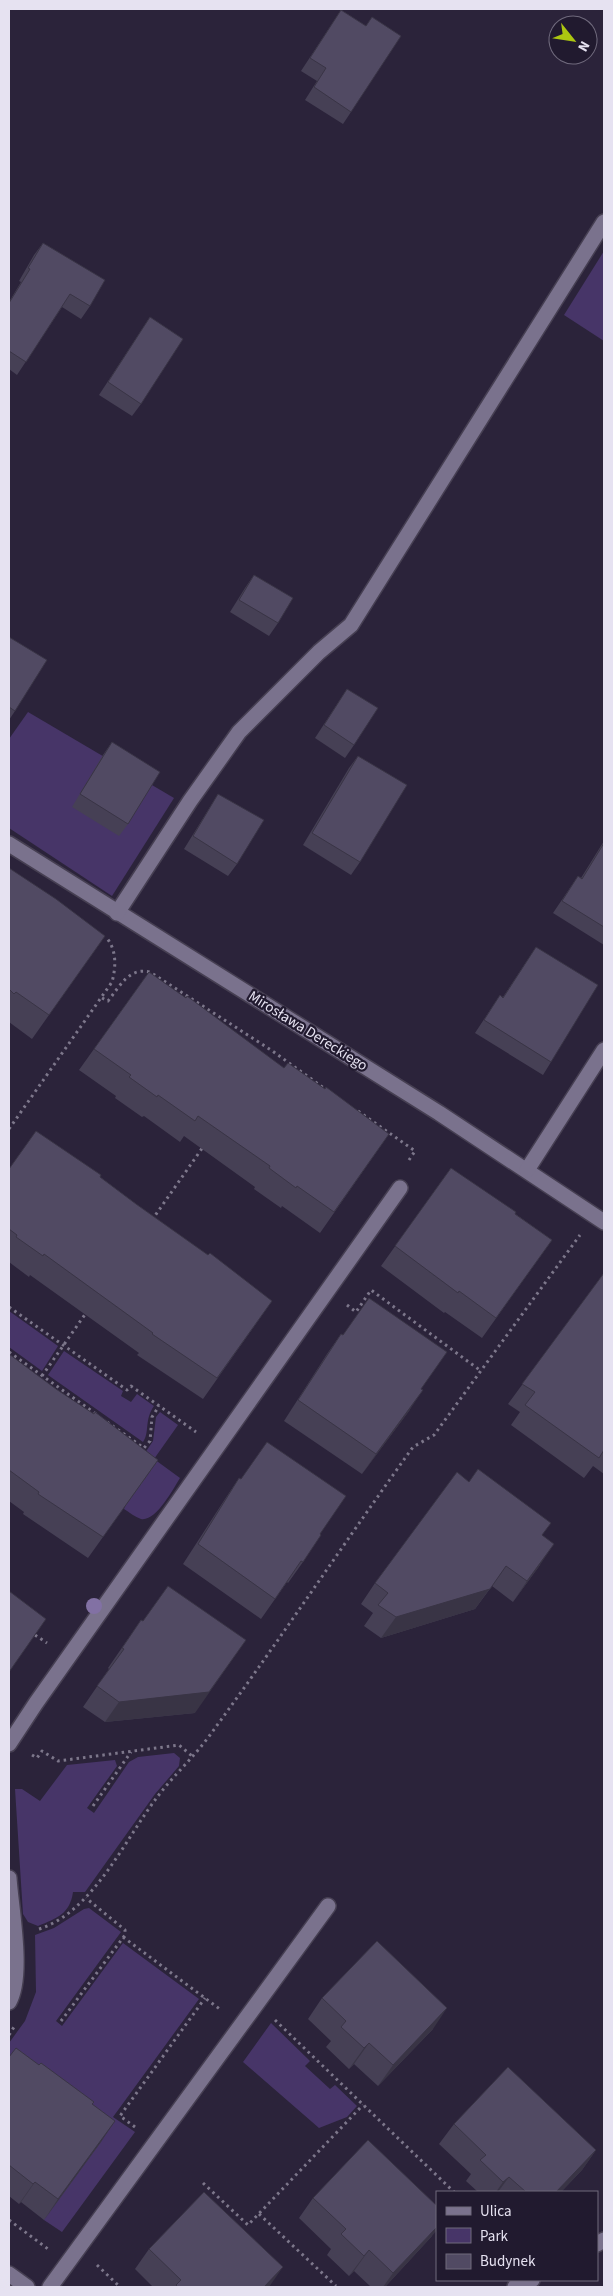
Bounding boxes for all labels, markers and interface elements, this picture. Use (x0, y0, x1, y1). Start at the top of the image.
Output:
north arrow (548, 15, 598, 65)
text: N (572, 37, 594, 55)
street label: Mirosława Dereckiego (244, 986, 372, 1076)
legend (436, 2191, 598, 2281)
text: Ulica (480, 2201, 511, 2222)
text: Park (480, 2226, 509, 2247)
text: Budynek (480, 2251, 536, 2272)

